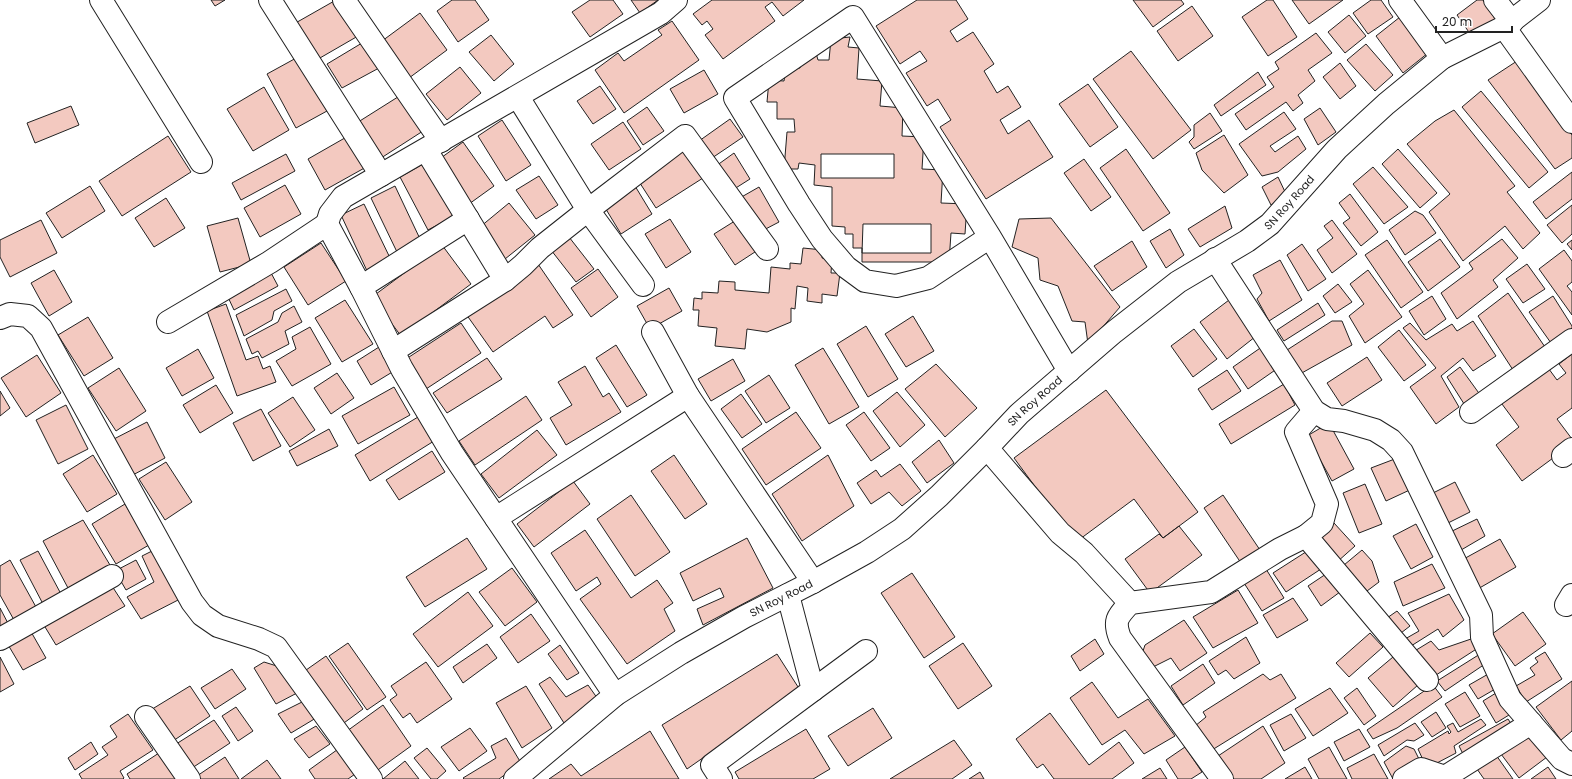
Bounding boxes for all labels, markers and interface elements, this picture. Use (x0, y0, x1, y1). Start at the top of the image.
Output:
scale bar (1436, 8, 1512, 34)
text: 20 m (1442, 13, 1472, 30)
street label: SN Roy Road (1261, 172, 1318, 234)
street label: SN Roy Road (1004, 372, 1066, 430)
street label: SN Roy Road (747, 576, 815, 621)

